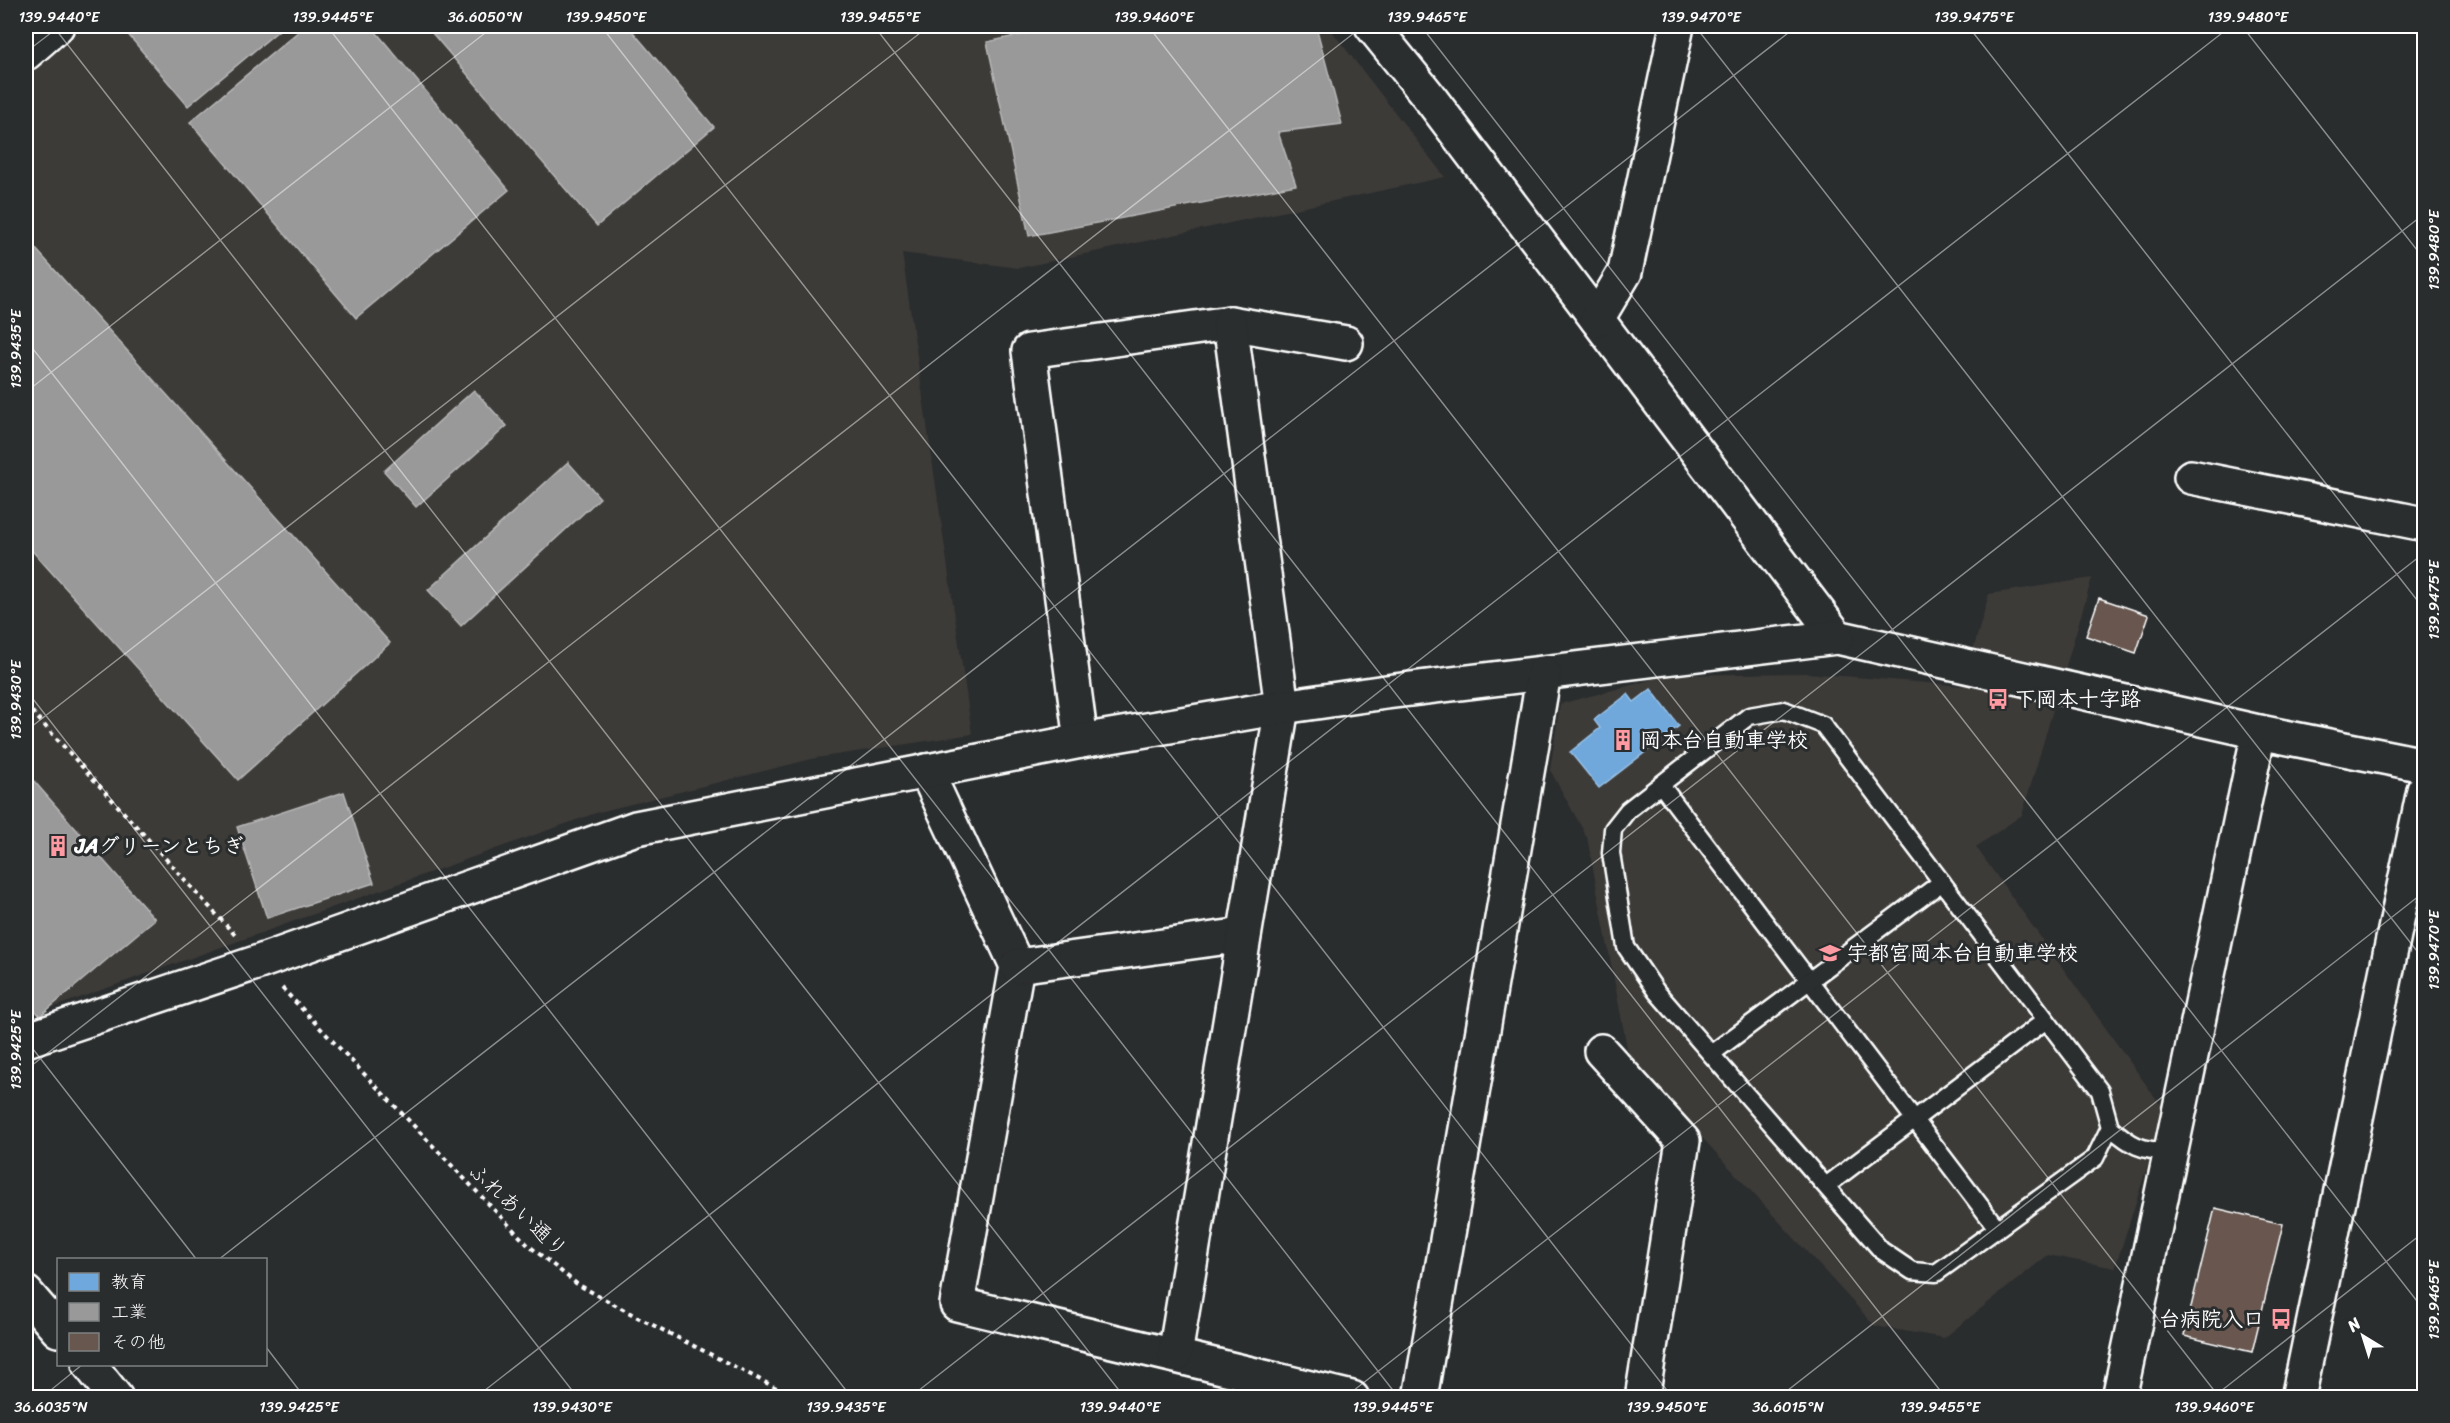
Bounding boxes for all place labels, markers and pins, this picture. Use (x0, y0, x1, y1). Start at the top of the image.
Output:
place label: 下岡本十字路 (2015, 680, 2141, 718)
bus stop icon: 下岡本十字路 (1986, 687, 2010, 711)
place label: 岡本台自動車学校 (1640, 721, 1808, 759)
building icon: 岡本台自動車学校 (1611, 728, 1635, 752)
place label: JAグリーンとちぎ (74, 827, 244, 865)
building icon: JAグリーンとちぎ (46, 834, 70, 858)
place label: 宇都宮岡本台自動車学校 (1847, 934, 2078, 972)
school or university icon: 宇都宮岡本台自動車学校 (1818, 941, 1842, 965)
place label: 台病院入口 (2159, 1300, 2264, 1338)
bus stop icon: 台病院入口 (2269, 1307, 2293, 1331)

